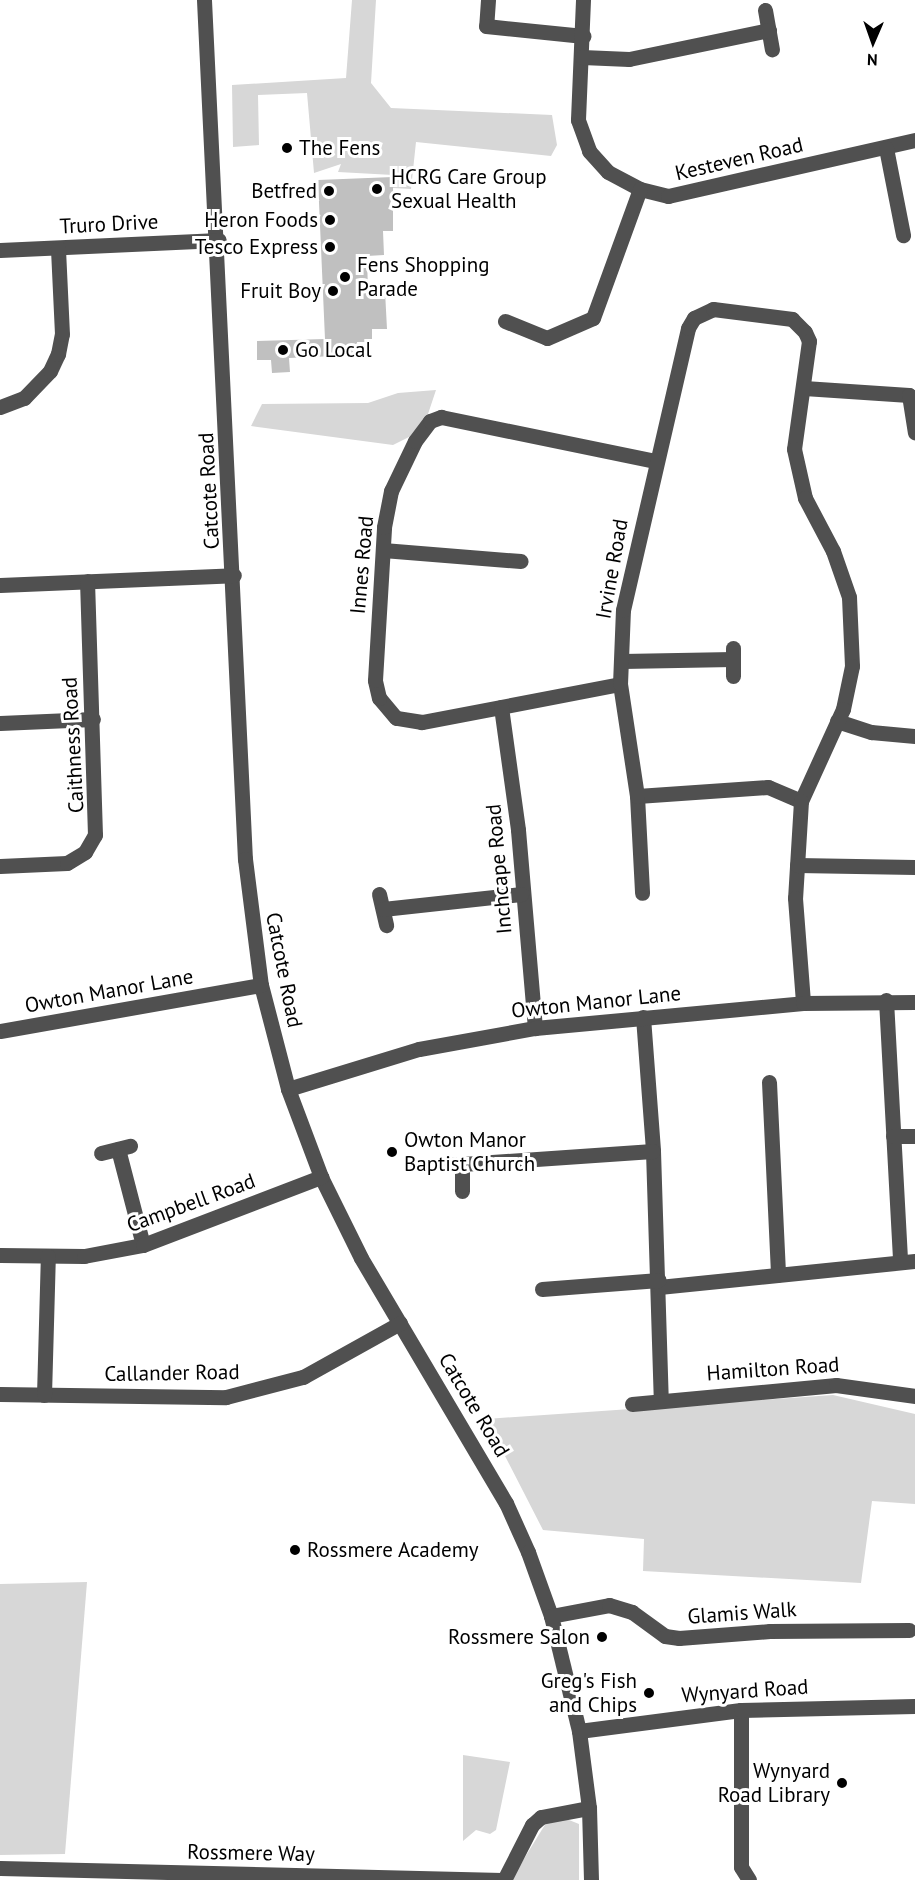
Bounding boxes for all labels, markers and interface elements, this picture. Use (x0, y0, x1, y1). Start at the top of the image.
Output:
north arrow (843, 12, 903, 72)
text: N (867, 50, 878, 70)
street label: Kesteven Road (673, 132, 805, 186)
place label: The Fens (299, 135, 380, 161)
marker: The Fens (280, 141, 294, 155)
place label: HCRG Care Group Sexual Health (391, 164, 547, 214)
place label: Betfred (251, 178, 317, 204)
marker: HCRG Care Group Sexual Health (368, 180, 386, 198)
marker: Betfred (322, 184, 336, 198)
place label: Heron Foods (204, 207, 318, 233)
street label: Truro Drive (59, 209, 159, 239)
marker: Heron Foods (323, 213, 337, 227)
place label: Tesco Express (195, 234, 318, 260)
marker: Tesco Express (323, 240, 337, 254)
place label: Fens Shopping Parade (357, 252, 489, 302)
marker: Fens Shopping Parade (338, 270, 352, 284)
place label: Fruit Boy (240, 278, 321, 304)
marker: Fruit Boy (326, 284, 340, 298)
place label: Go Local (295, 337, 372, 363)
marker: Go Local (276, 343, 290, 357)
street label: Catcote Road (193, 432, 225, 550)
street label: Innes Road (345, 515, 379, 615)
street label: Irvine Road (591, 517, 633, 621)
street label: Caithness Road (57, 676, 89, 814)
street label: Inchcape Road (481, 803, 517, 935)
street label: Catcote Road (260, 910, 308, 1030)
street label: Owton Manor Lane (23, 964, 195, 1018)
street label: Owton Manor Lane (510, 981, 682, 1023)
place label: Owton Manor Baptist Church (404, 1127, 535, 1177)
marker: Owton Manor Baptist Church (385, 1145, 399, 1159)
street label: Campbell Road (123, 1168, 259, 1238)
street label: Catcote Road (433, 1348, 515, 1462)
street label: Hamilton Road (706, 1352, 840, 1386)
street label: Callander Road (104, 1359, 240, 1387)
place label: Rossmere Academy (307, 1537, 479, 1563)
marker: Rossmere Academy (288, 1543, 302, 1557)
street label: Glamis Walk (686, 1597, 798, 1629)
place label: Rossmere Salon (448, 1624, 590, 1650)
marker: Rossmere Salon (595, 1630, 609, 1644)
place label: Greg's Fish and Chips (541, 1668, 637, 1718)
street label: Wynyard Road (681, 1674, 809, 1708)
marker: Greg's Fish and Chips (642, 1686, 656, 1700)
place label: Wynyard Road Library (718, 1758, 830, 1808)
marker: Wynyard Road Library (835, 1776, 849, 1790)
street label: Rossmere Way (187, 1839, 315, 1867)

